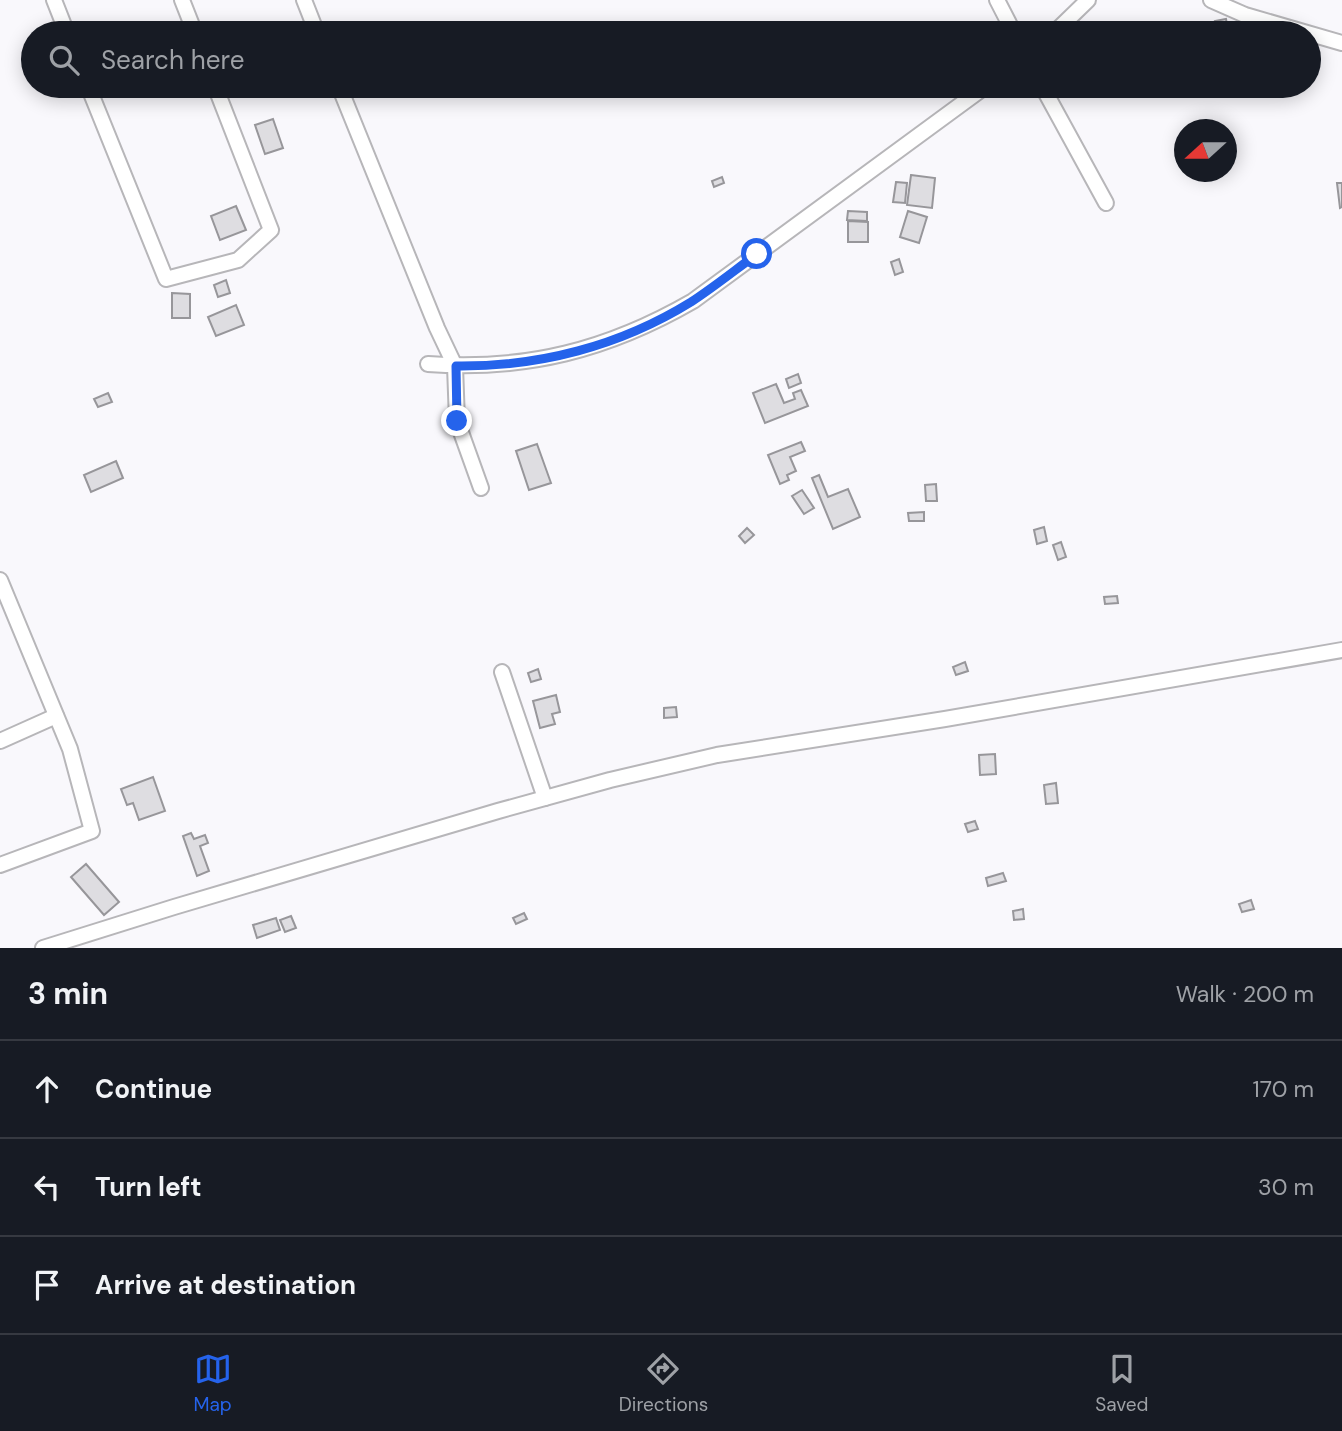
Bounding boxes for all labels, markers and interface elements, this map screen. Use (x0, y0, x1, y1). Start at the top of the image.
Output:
search box (21, 21, 1321, 98)
icon: search (45, 41, 83, 79)
text: Search here (101, 43, 244, 77)
north arrow (1174, 119, 1237, 182)
route start (741, 238, 772, 269)
route end (441, 405, 472, 436)
text: 3 min (28, 974, 108, 1013)
text: Walk · 200 m (1176, 979, 1314, 1009)
icon: ahead (28, 1070, 66, 1108)
text: Continue (95, 1072, 212, 1106)
text: 170 m (1253, 1074, 1314, 1104)
icon: left (28, 1168, 66, 1206)
text: Turn left (95, 1170, 202, 1204)
text: 30 m (1258, 1172, 1314, 1202)
icon: arrive (28, 1266, 66, 1304)
text: Arrive at destination (95, 1268, 356, 1302)
tab: Map (194, 1350, 232, 1417)
tab: Directions (619, 1350, 708, 1417)
tab: Saved (1095, 1350, 1148, 1417)

